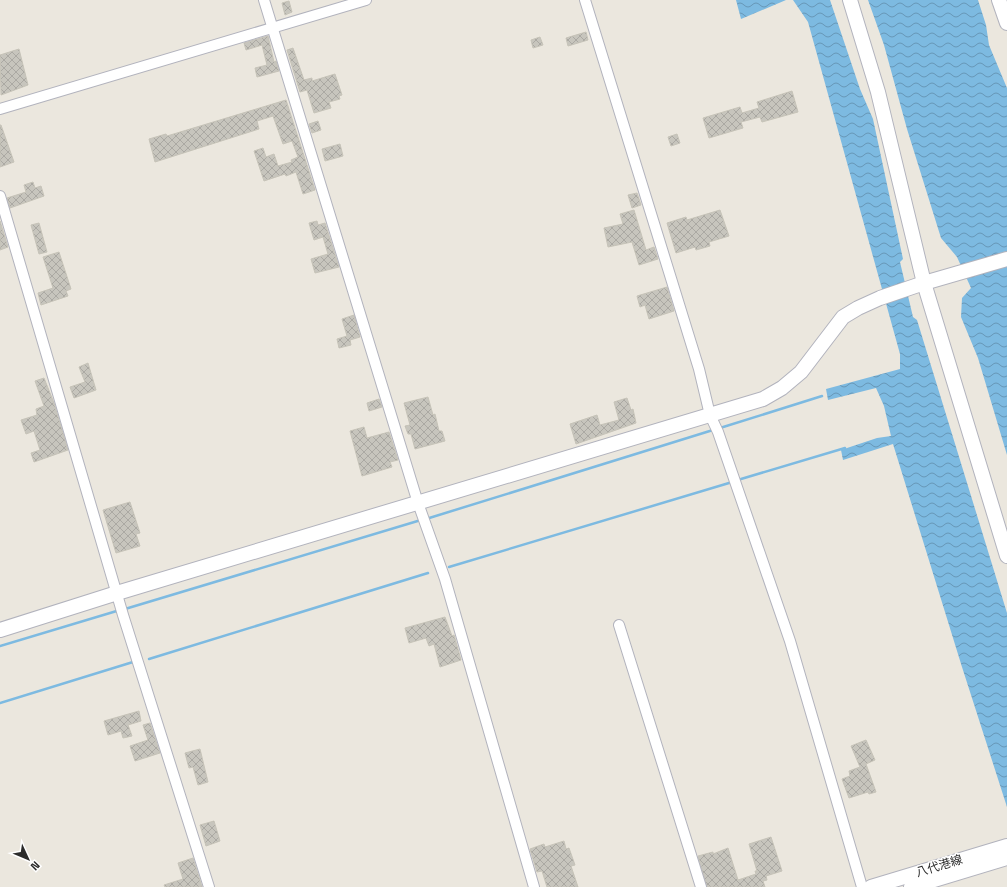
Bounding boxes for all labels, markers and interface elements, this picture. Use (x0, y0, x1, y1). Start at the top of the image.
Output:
north arrow (8, 839, 48, 879)
street label: 八代港線 (914, 851, 964, 881)
text: N (28, 858, 43, 873)

